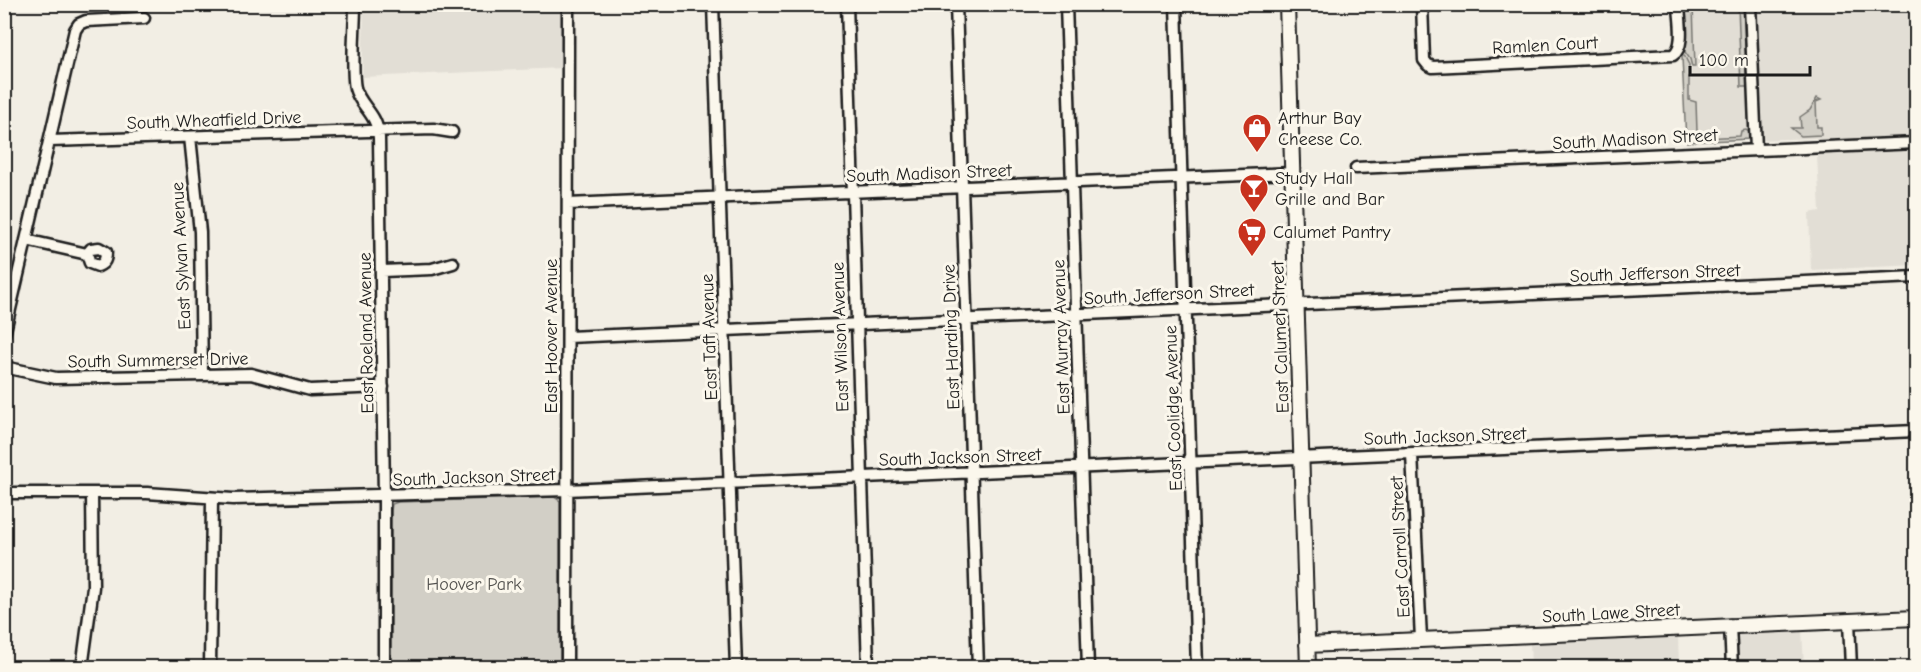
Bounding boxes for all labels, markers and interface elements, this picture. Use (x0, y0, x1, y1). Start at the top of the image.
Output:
street label: Ramlen Court (1492, 32, 1599, 59)
scale bar (1690, 39, 1810, 77)
text: 100 m (1699, 50, 1749, 71)
street label: South Wheatfield Drive (126, 107, 302, 134)
place label: Arthur Bay Cheese Co. (1278, 108, 1362, 150)
shop icon: Arthur Bay Cheese Co. (1241, 112, 1273, 154)
street label: South Madison Street (1552, 125, 1719, 154)
street label: South Madison Street (846, 160, 1013, 187)
place label: Study Hall Grille and Bar (1275, 168, 1385, 210)
bar icon: Study Hall Grille and Bar (1238, 172, 1270, 214)
street label: East Sylvan Avenue (167, 182, 196, 330)
supermarket icon: Calumet Pantry (1236, 216, 1268, 258)
place label: Calumet Pantry (1273, 222, 1391, 243)
street label: East Roeland Avenue (355, 252, 378, 414)
street label: East Hoover Avenue (541, 259, 562, 413)
street label: East Murray Avenue (1048, 259, 1075, 415)
street label: East Calumet Street (1267, 260, 1294, 414)
street label: South Jefferson Street (1569, 260, 1741, 287)
street label: East Wilson Avenue (827, 262, 854, 412)
street label: East Harding Drive (938, 264, 965, 410)
street label: East Taft Avenue (697, 273, 722, 401)
street label: South Jefferson Street (1083, 280, 1256, 309)
street label: East Coolidge Avenue (1160, 325, 1187, 491)
street label: South Summerset Drive (67, 348, 249, 373)
street label: South Jackson Street (1364, 423, 1527, 450)
street label: South Jackson Street (879, 444, 1042, 471)
street label: South Jackson Street (393, 464, 556, 491)
street label: East Carroll Street (1386, 475, 1415, 618)
park label: Hoover Park (426, 574, 522, 595)
street label: South Lawe Street (1542, 599, 1681, 628)

